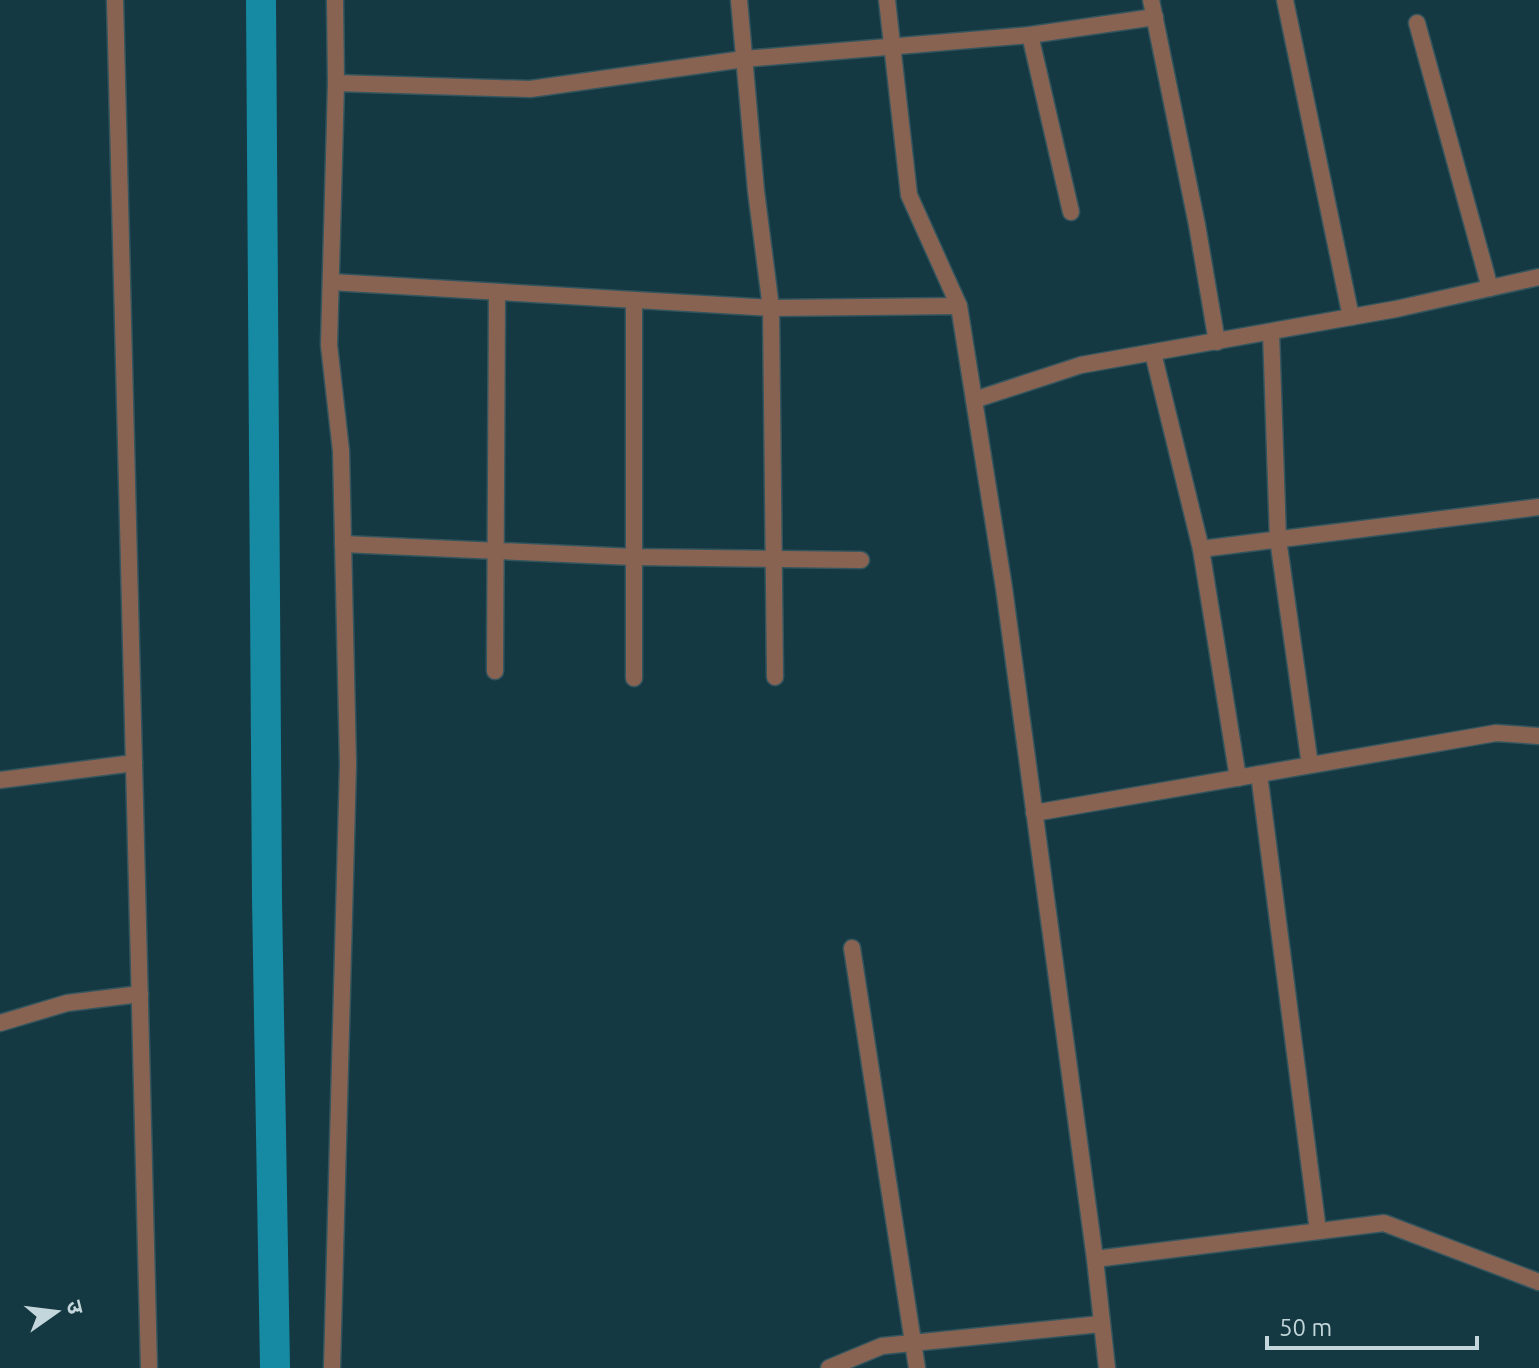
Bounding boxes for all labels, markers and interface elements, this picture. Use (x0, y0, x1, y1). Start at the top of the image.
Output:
north arrow (16, 1272, 96, 1352)
text: उ (62, 1298, 90, 1317)
scale bar (1267, 1300, 1477, 1350)
text: 50 m (1279, 1314, 1332, 1341)

